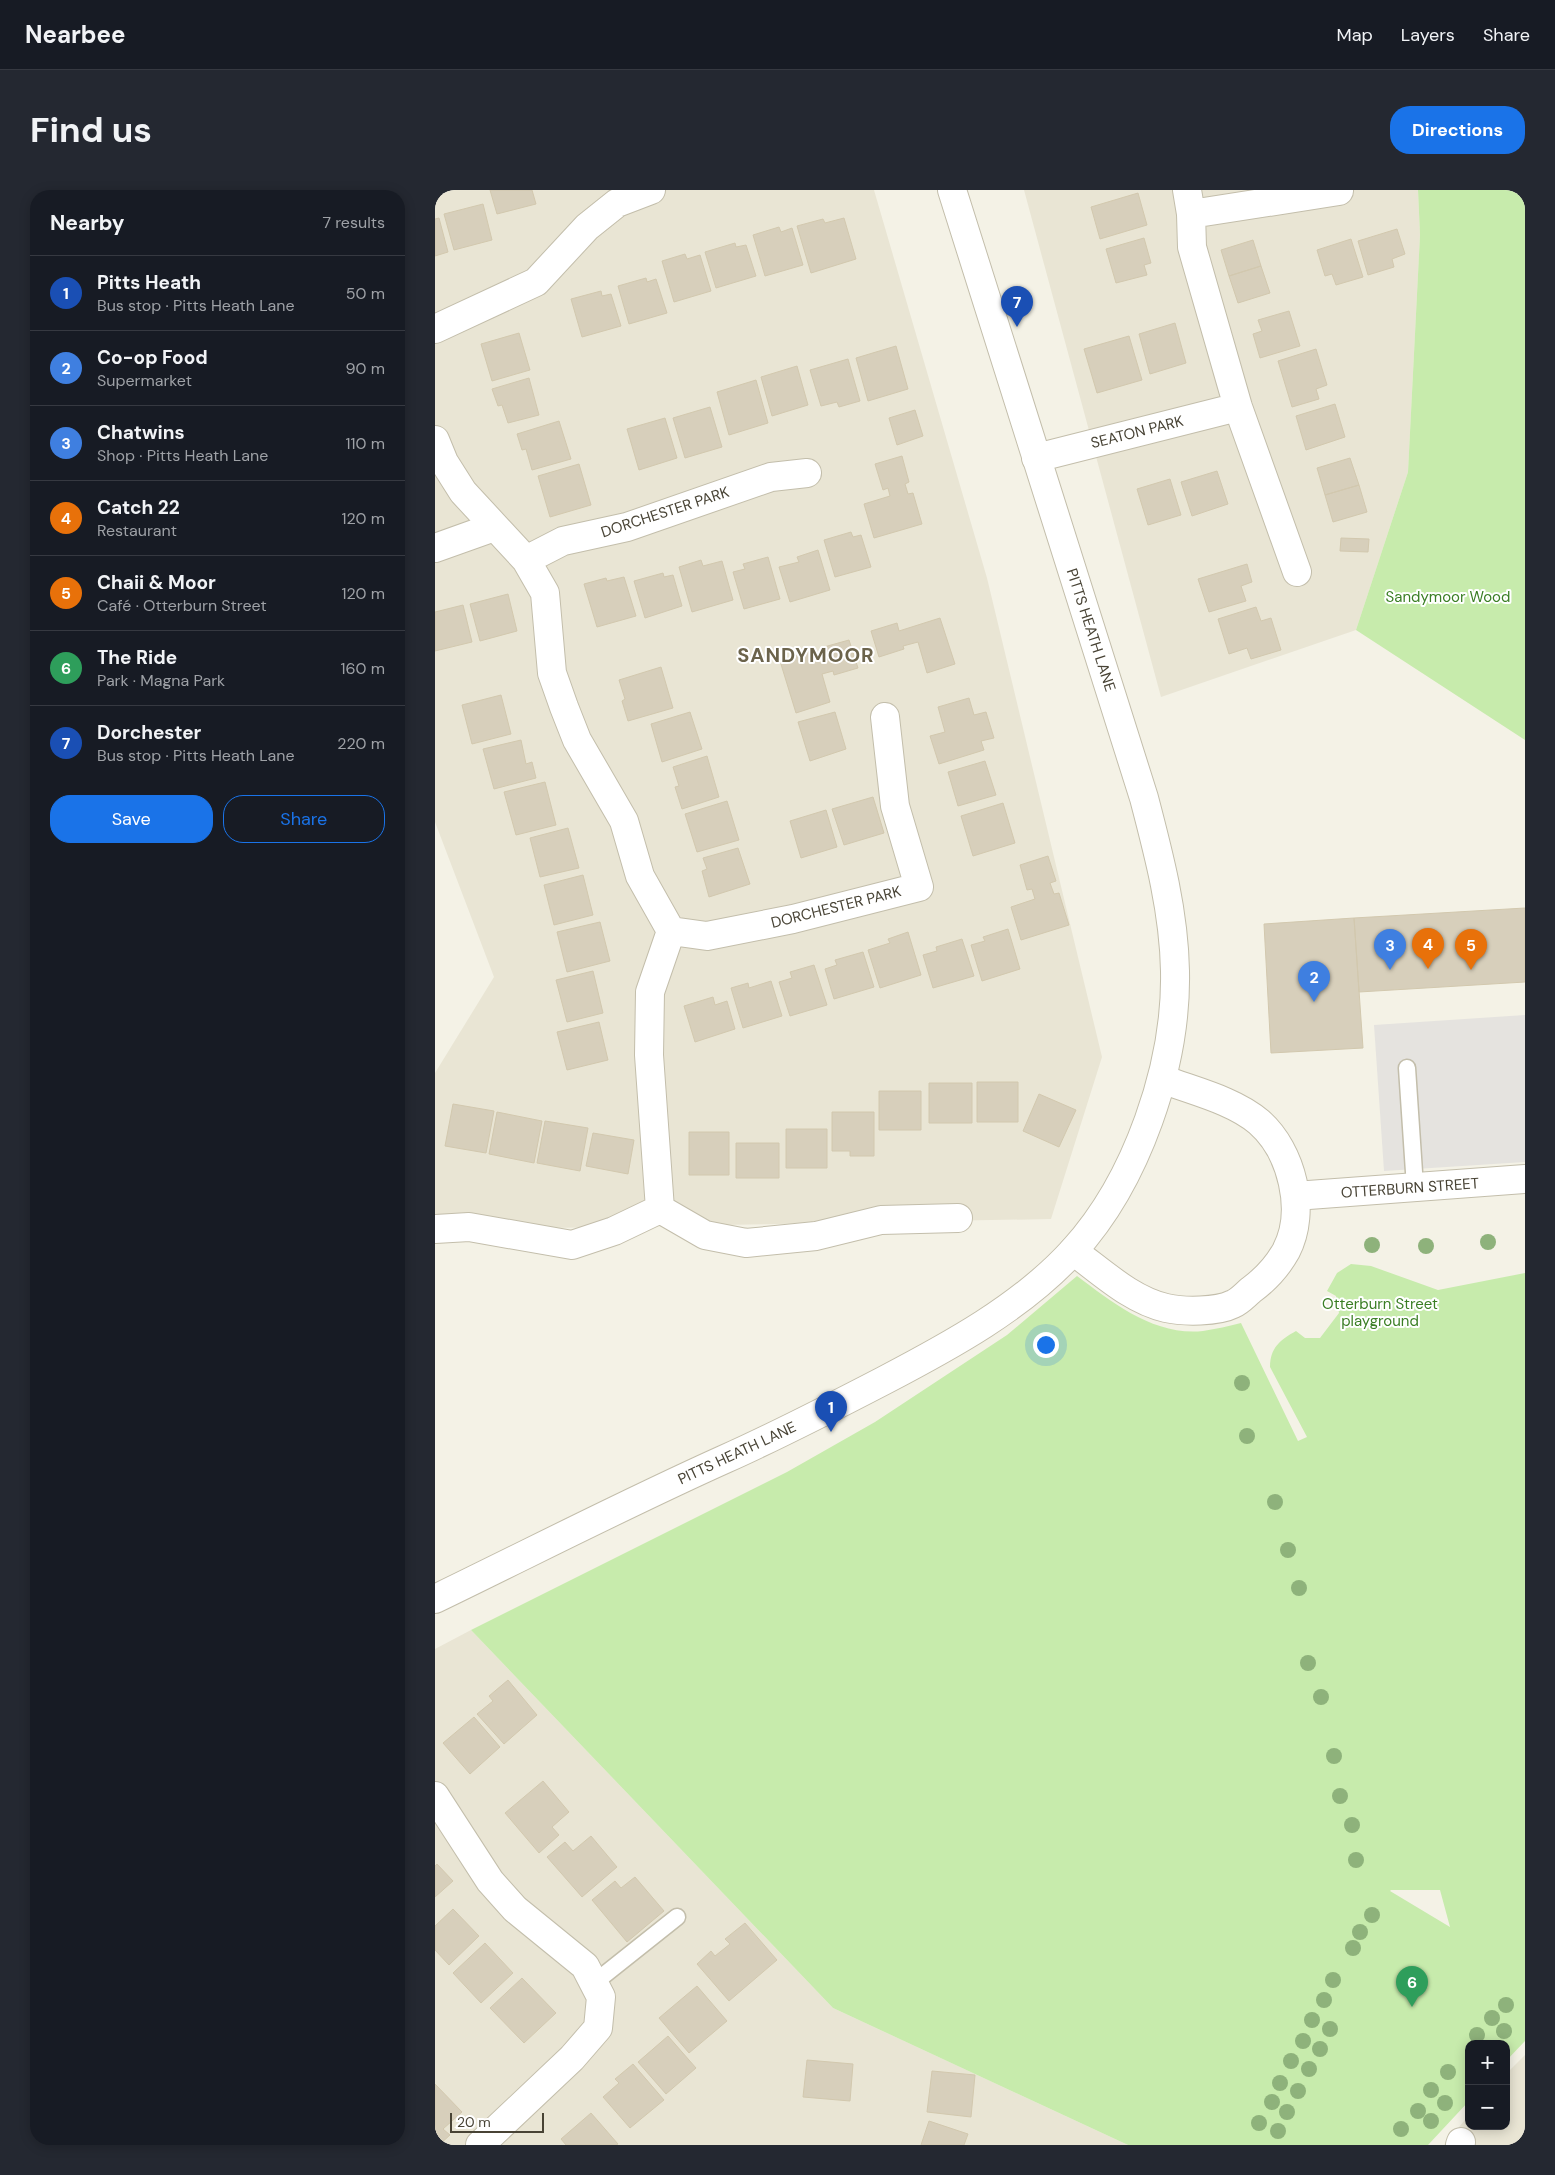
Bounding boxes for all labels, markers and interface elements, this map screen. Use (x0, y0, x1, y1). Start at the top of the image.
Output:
text: Nearbee (25, 19, 125, 50)
text: Map (1337, 23, 1373, 47)
text: Layers (1401, 23, 1455, 47)
text: Share (1483, 23, 1530, 47)
button: Directions (1390, 106, 1525, 154)
text: Find us (30, 107, 152, 153)
text: Nearby (50, 209, 124, 237)
text: 7 results (322, 212, 385, 233)
text: Pitts Heath (97, 270, 201, 295)
text: 1 (63, 283, 69, 304)
text: 50 m (346, 283, 385, 304)
pin: 7 (1001, 286, 1033, 327)
text: Bus stop · Pitts Heath Lane (97, 295, 295, 316)
text: Co-op Food (97, 345, 208, 370)
text: 2 (61, 358, 71, 379)
text: 90 m (345, 358, 385, 379)
text: Supermarket (97, 370, 192, 391)
street label: SEATON PARK (1089, 411, 1186, 453)
text: Chatwins (97, 420, 185, 445)
text: 3 (61, 433, 71, 454)
text: 110 m (346, 433, 385, 454)
text: Shop · Pitts Heath Lane (97, 445, 268, 466)
street label: DORCHESTER PARK (598, 482, 732, 542)
text: Catch 22 (97, 495, 180, 520)
text: 4 (61, 508, 71, 529)
text: 120 m (341, 508, 385, 529)
text: Restaurant (97, 520, 177, 541)
street label: PITTS HEATH LANE (1062, 566, 1120, 694)
text: Chaii & Moor (97, 570, 216, 595)
text: 5 (61, 583, 71, 604)
text: 120 m (341, 583, 385, 604)
park label: Sandymoor Wood (1386, 587, 1510, 607)
text: Café · Otterburn Street (97, 595, 267, 616)
district label: SANDYMOOR (737, 642, 875, 668)
text: The Ride (97, 645, 177, 670)
text: 6 (61, 658, 71, 679)
text: 160 m (341, 658, 385, 679)
text: Park · Magna Park (97, 670, 225, 691)
text: Dorchester (97, 720, 201, 745)
text: 7 (62, 733, 70, 754)
text: 220 m (337, 733, 385, 754)
text: Bus stop · Pitts Heath Lane (97, 745, 295, 766)
button: Save (50, 795, 213, 843)
button: Share (223, 795, 385, 843)
street label: DORCHESTER PARK (769, 881, 903, 933)
pin: 4 (1412, 928, 1444, 969)
pin: 3 (1374, 929, 1406, 970)
pin: 5 (1455, 929, 1487, 970)
pin: 2 (1298, 961, 1330, 1002)
street label: OTTERBURN STREET (1340, 1173, 1480, 1203)
park label: Otterburn Street playground (1322, 1294, 1438, 1331)
your location (1033, 1332, 1059, 1358)
pin: 1 (815, 1391, 847, 1432)
street label: PITTS HEATH LANE (675, 1417, 799, 1489)
pin: 6 (1396, 1966, 1428, 2007)
map controls (1465, 2040, 1510, 2130)
button: + (1465, 2040, 1510, 2085)
button: − (1465, 2085, 1510, 2130)
scale bar (450, 2110, 544, 2133)
text: 20 m (457, 2113, 491, 2131)

